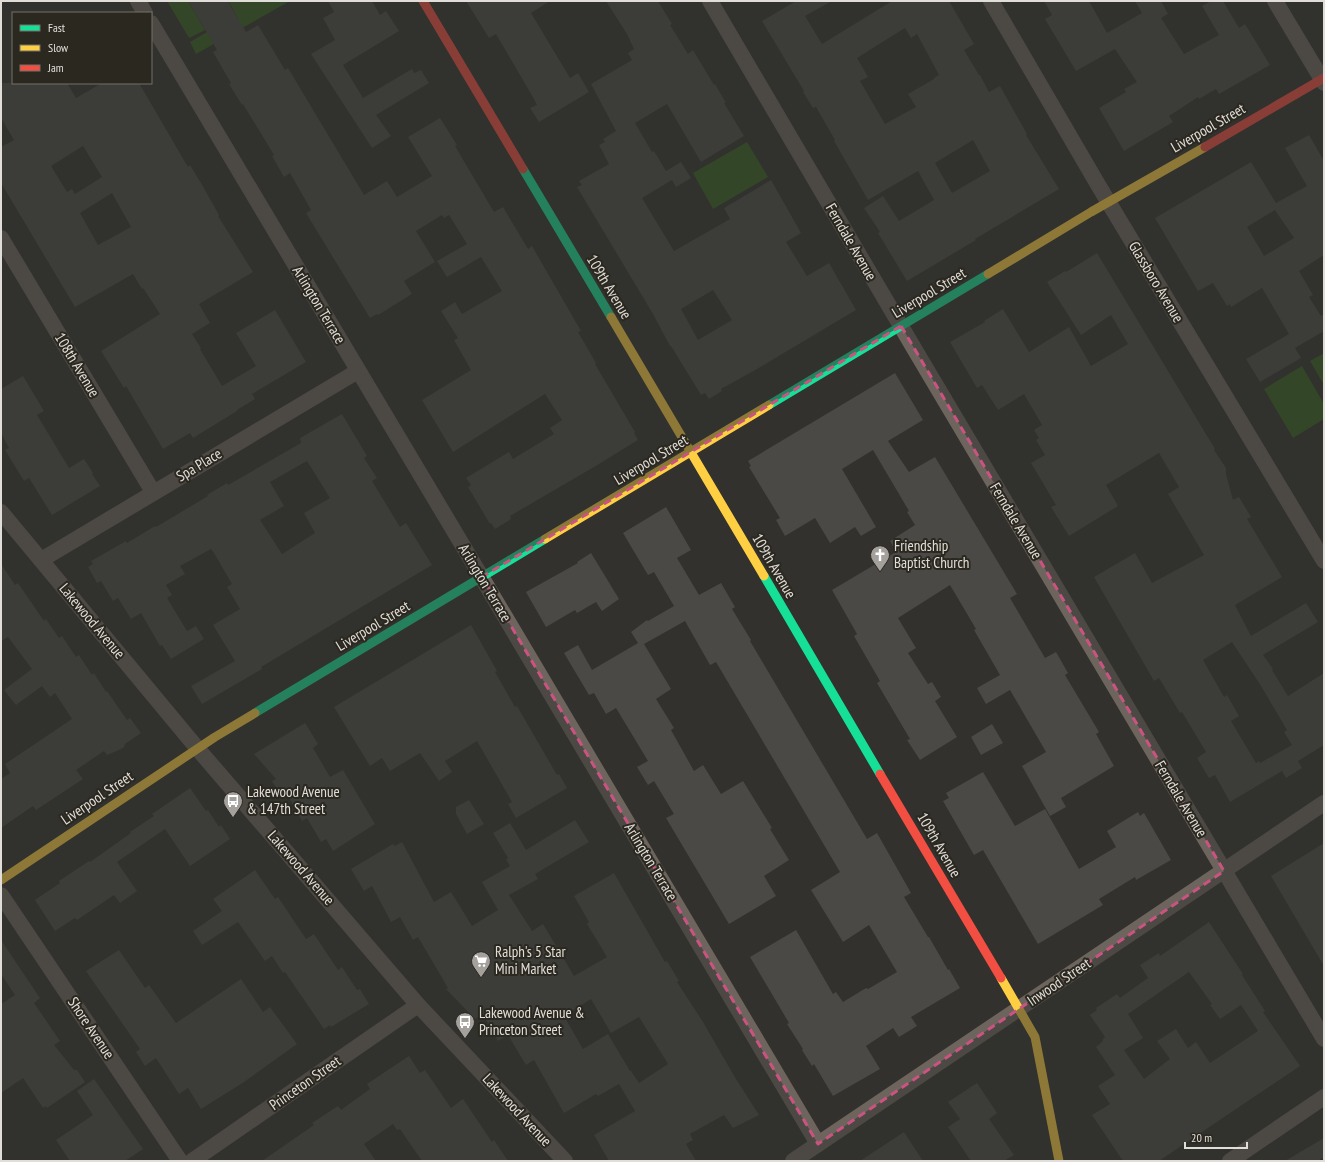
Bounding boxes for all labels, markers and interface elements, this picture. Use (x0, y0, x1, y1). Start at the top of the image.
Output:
legend (12, 12, 152, 84)
text: Fast (48, 20, 66, 35)
text: Slow (48, 40, 69, 55)
text: Jam (47, 60, 64, 75)
street label: Liverpool Street (1167, 99, 1248, 157)
street label: Ferndale Avenue (822, 200, 881, 284)
street label: Glassboro Avenue (1125, 238, 1188, 326)
street label: 109th Avenue (583, 251, 636, 322)
street label: Arlington Terrace (289, 262, 350, 347)
street label: Liverpool Street (888, 263, 969, 322)
street label: 108th Avenue (51, 329, 104, 400)
street label: Liverpool Street (610, 430, 691, 489)
street label: Spa Place (173, 444, 225, 486)
street label: Ferndale Avenue (986, 479, 1047, 562)
street label: 109th Avenue (748, 530, 801, 602)
place label: Friendship Baptist Church (894, 536, 969, 572)
street label: Arlington Terrace (455, 540, 516, 625)
church icon: Friendship Baptist Church (869, 544, 891, 572)
street label: Lakewood Avenue (55, 579, 129, 662)
street label: Liverpool Street (332, 596, 413, 655)
street label: Ferndale Avenue (1151, 757, 1212, 840)
street label: Liverpool Street (57, 767, 136, 829)
place label: Lakewood Avenue & 147th Street (247, 782, 340, 818)
bus stop icon: Lakewood Avenue & 147th Street (222, 790, 244, 818)
street label: 109th Avenue (913, 809, 966, 881)
street label: Arlington Terrace (621, 819, 682, 904)
street label: Lakewood Avenue (264, 826, 339, 909)
place label: Ralph's 5 Star Mini Market (495, 942, 566, 978)
supermarket icon: Ralph's 5 Star Mini Market (470, 950, 492, 978)
street label: Inwood Street (1023, 953, 1094, 1010)
street label: Shore Avenue (64, 993, 119, 1062)
place label: Lakewood Avenue & Princeton Street (479, 1003, 585, 1039)
bus stop icon: Lakewood Avenue & Princeton Street (454, 1011, 476, 1039)
street label: Princeton Street (265, 1051, 344, 1114)
street label: Lakewood Avenue (479, 1069, 556, 1150)
scale bar (1185, 1124, 1247, 1150)
text: 20 m (1191, 1130, 1212, 1145)

